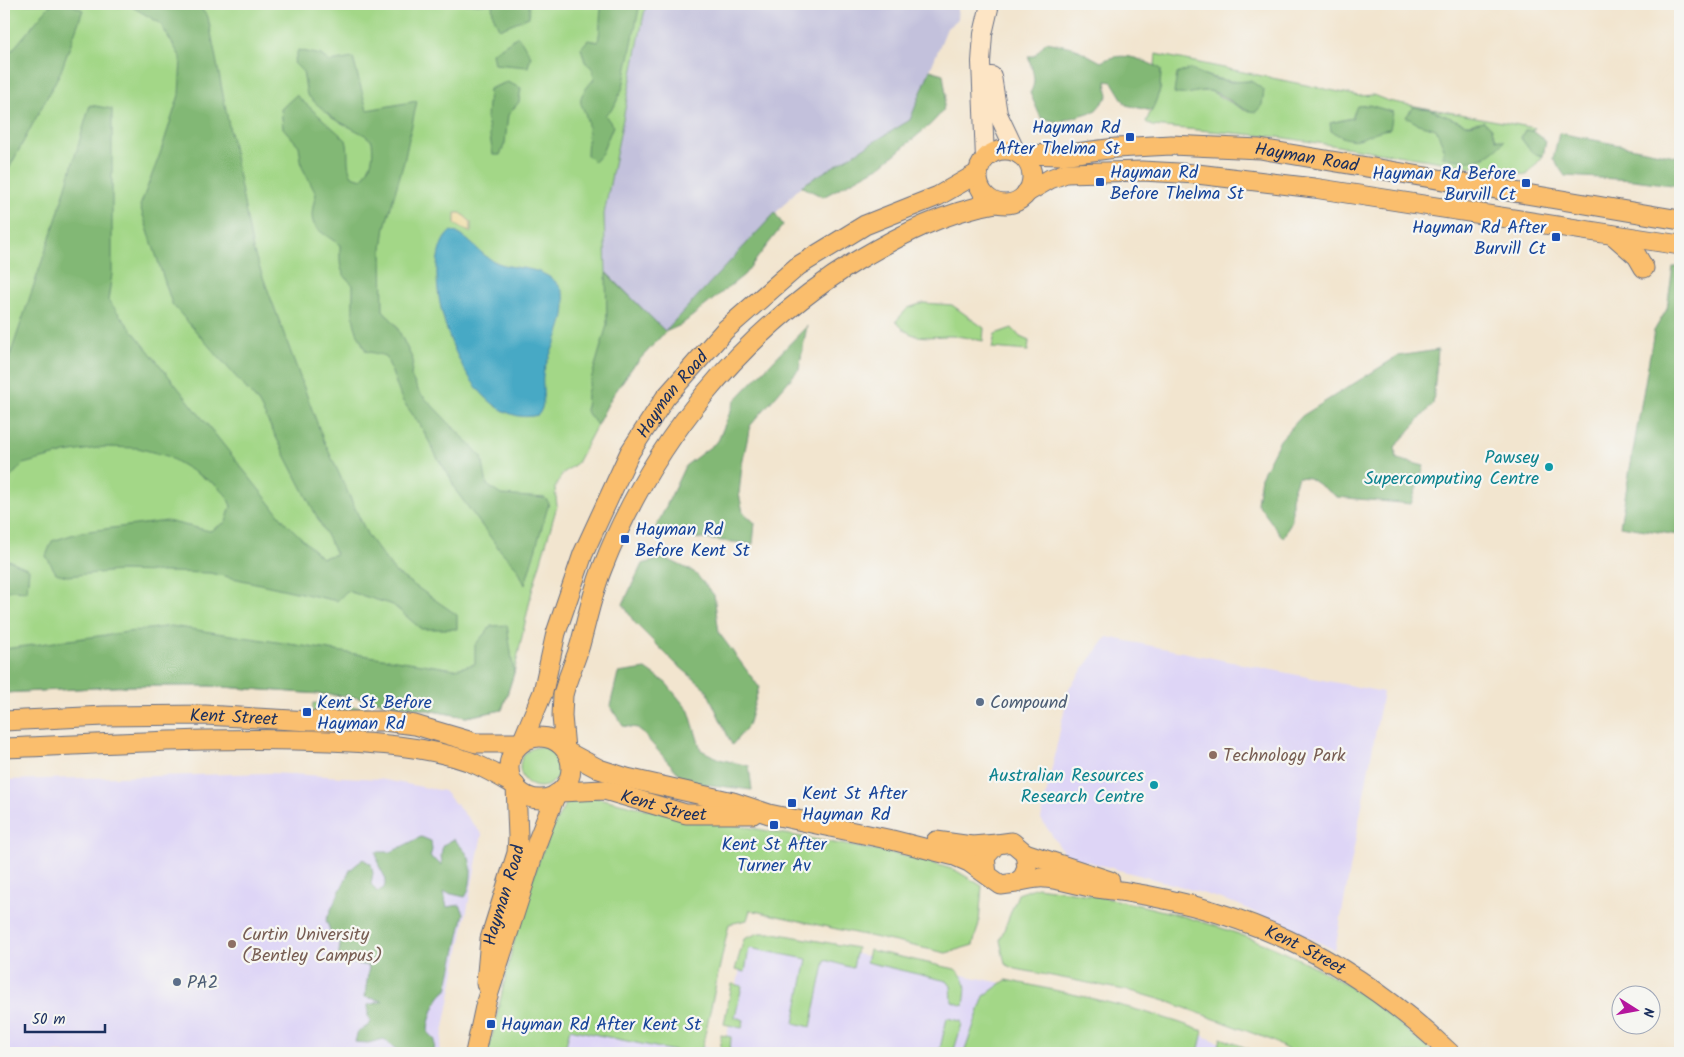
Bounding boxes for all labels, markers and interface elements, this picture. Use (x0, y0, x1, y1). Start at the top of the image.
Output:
place label: Hayman Rd After Thelma St (996, 114, 1121, 164)
marker: Hayman Rd After Thelma St (1124, 131, 1136, 143)
street label: Hayman Road (1252, 135, 1361, 182)
place label: Hayman Rd Before Thelma St (1110, 159, 1245, 209)
place label: Hayman Rd Before Burvill Ct (1372, 160, 1517, 210)
marker: Hayman Rd Before Thelma St (1094, 176, 1106, 188)
marker: Hayman Rd Before Burvill Ct (1520, 177, 1532, 189)
place label: Hayman Rd After Burvill Ct (1412, 214, 1547, 264)
marker: Hayman Rd After Burvill Ct (1550, 231, 1562, 243)
street label: Hayman Road (630, 344, 717, 445)
place label: Pawsey Supercomputing Centre (1364, 444, 1540, 494)
marker: Pawsey Supercomputing Centre (1543, 461, 1555, 473)
place label: Hayman Rd Before Kent St (635, 516, 751, 566)
marker: Hayman Rd Before Kent St (619, 533, 631, 545)
place label: Kent St Before Hayman Rd (317, 689, 432, 739)
place label: Compound (990, 689, 1068, 718)
marker: Compound (974, 696, 986, 708)
street label: Kent Street (190, 702, 280, 735)
marker: Kent St Before Hayman Rd (301, 706, 313, 718)
place label: Technology Park (1223, 742, 1346, 771)
marker: Technology Park (1207, 749, 1219, 761)
place label: Australian Resources Research Centre (989, 762, 1144, 812)
marker: Australian Resources Research Centre (1148, 779, 1160, 791)
place label: Kent St After Hayman Rd (802, 780, 908, 830)
street label: Kent Street (617, 783, 708, 830)
marker: Kent St After Hayman Rd (786, 797, 798, 809)
marker: Kent St After Turner Av (768, 819, 780, 831)
place label: Kent St After Turner Av (722, 831, 828, 881)
street label: Hayman Road (476, 843, 534, 947)
street label: Kent Street (1260, 918, 1352, 985)
place label: Curtin University (Bentley Campus) (242, 921, 383, 971)
marker: Curtin University (Bentley Campus) (226, 938, 238, 950)
place label: PA2 (187, 969, 218, 998)
marker: PA2 (171, 976, 183, 988)
north arrow (1612, 984, 1662, 1034)
scale bar (25, 1002, 105, 1034)
text: N (1636, 1006, 1659, 1019)
text: 50 m (32, 1008, 66, 1032)
place label: Hayman Rd After Kent St (501, 1011, 702, 1040)
marker: Hayman Rd After Kent St (485, 1018, 497, 1030)

